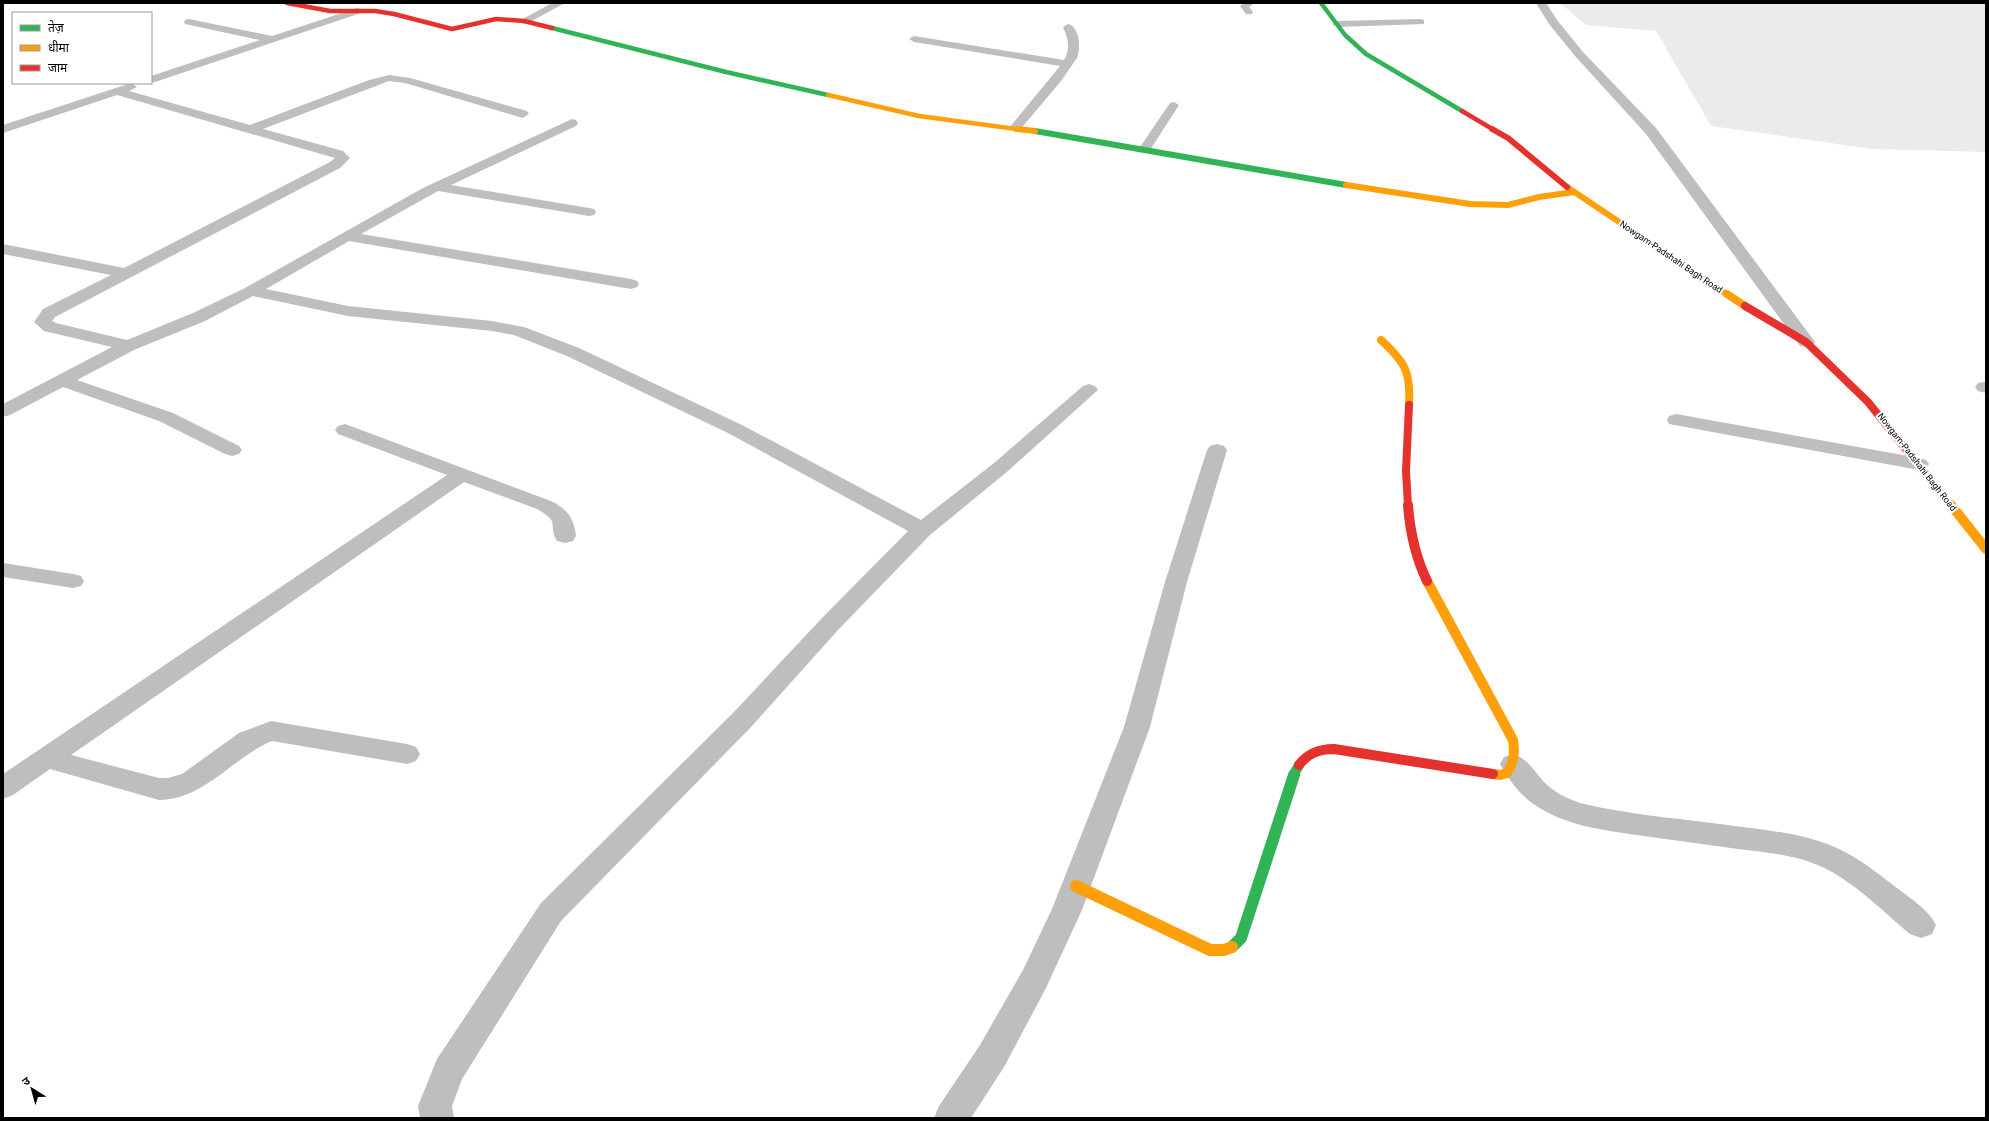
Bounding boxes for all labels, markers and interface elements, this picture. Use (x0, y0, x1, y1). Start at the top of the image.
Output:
legend (12, 12, 152, 84)
text: तेज़ (48, 20, 65, 35)
text: धीमा (48, 40, 70, 55)
text: जाम (48, 61, 68, 75)
street label: Nowgam-Padshahi Bagh Road (1618, 219, 1724, 295)
street label: Nowgam-Padshahi Bagh Road (1876, 411, 1958, 513)
north arrow (12, 1069, 52, 1109)
text: उ (20, 1074, 33, 1089)

